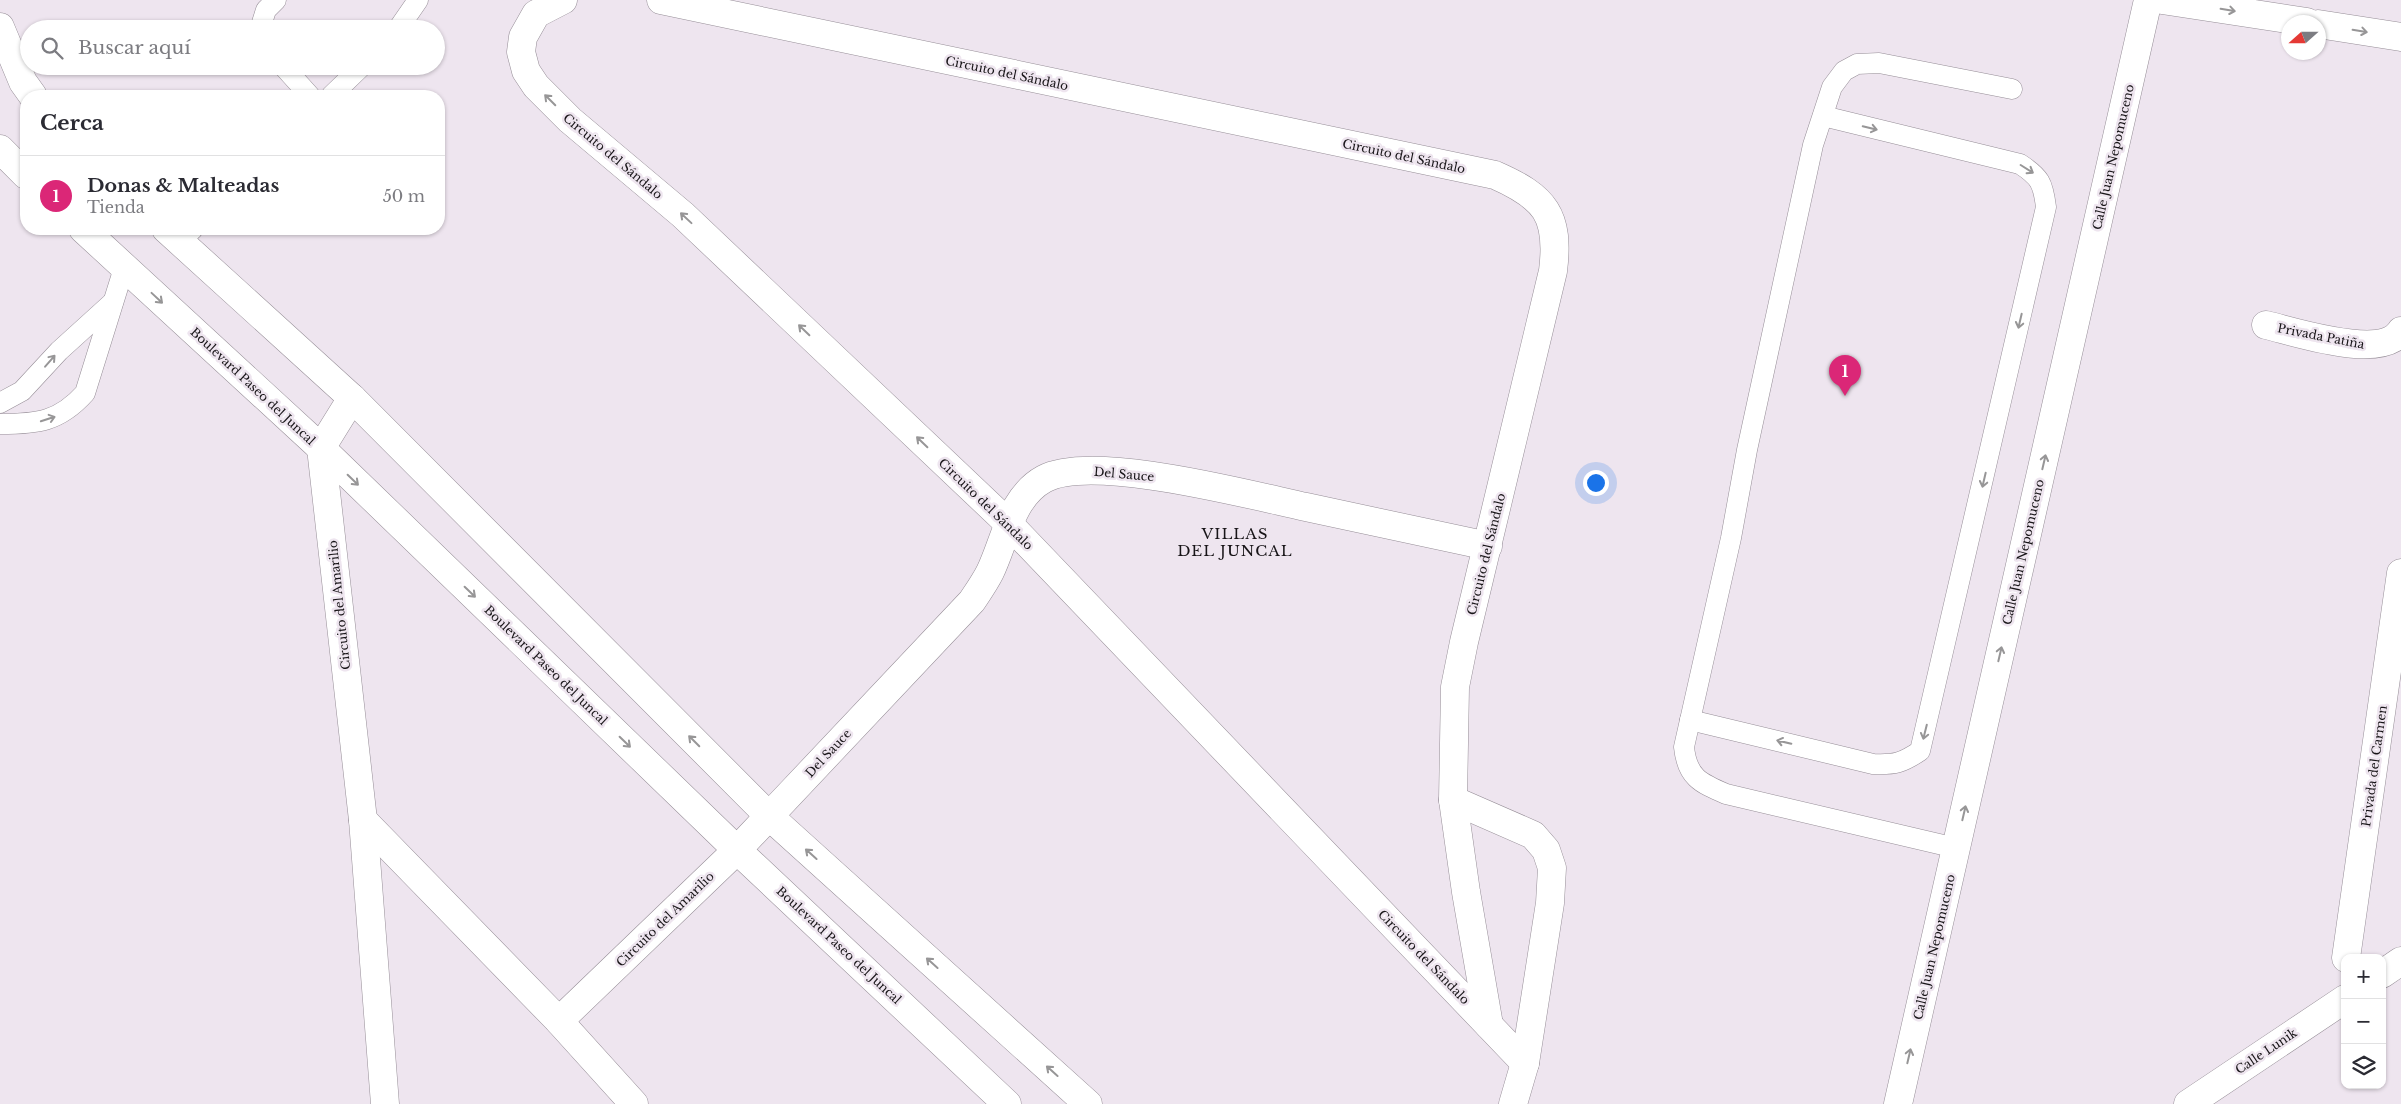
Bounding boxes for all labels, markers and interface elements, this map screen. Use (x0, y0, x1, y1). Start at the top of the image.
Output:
one-way arrow (2219, 6, 2235, 16)
north arrow (2281, 15, 2326, 60)
search box (20, 20, 445, 75)
one-way arrow (2351, 26, 2367, 36)
icon: search (38, 34, 66, 62)
text: Buscar aquí (78, 36, 191, 59)
street label: Circuito del Sándalo (944, 53, 1070, 93)
street label: Calle Juan Nepomuceno (2089, 83, 2137, 231)
one-way arrow (544, 94, 556, 106)
text: Cerca (40, 110, 104, 136)
street label: Circuito del Sándalo (560, 110, 666, 202)
one-way arrow (1862, 124, 1878, 133)
street label: Circuito del Sándalo (1341, 136, 1467, 176)
one-way arrow (2019, 164, 2033, 174)
text: Donas & Malteadas (87, 174, 279, 197)
text: 1 (53, 186, 59, 206)
text: 50 m (383, 186, 425, 206)
text: Tienda (87, 197, 145, 217)
one-way arrow (680, 212, 693, 224)
one-way arrow (150, 292, 163, 304)
one-way arrow (2015, 313, 2024, 329)
street label: Privada Patiña (2276, 320, 2366, 352)
street label: Boulevard Paseo del Juncal (187, 324, 319, 448)
one-way arrow (798, 324, 810, 336)
one-way arrow (44, 355, 56, 368)
pin: 1 (1829, 355, 1861, 396)
one-way arrow (40, 414, 56, 424)
one-way arrow (915, 436, 928, 448)
one-way arrow (2040, 454, 2049, 470)
street label: Circuito del Sándalo (936, 455, 1036, 553)
street label: Del Sauce (1093, 464, 1155, 484)
your location (1583, 470, 1609, 496)
one-way arrow (1979, 471, 1988, 487)
one-way arrow (347, 474, 360, 486)
street label: Calle Juan Nepomuceno (1999, 478, 2047, 626)
street label: Circuito del Sándalo (1464, 491, 1508, 617)
district label: VILLAS DEL JUNCAL (1177, 524, 1293, 560)
street label: Circuito del Amarilio (325, 539, 353, 670)
one-way arrow (464, 586, 477, 598)
street label: Boulevard Paseo del Juncal (481, 602, 611, 728)
one-way arrow (1996, 647, 2005, 663)
street label: Privada del Carmen (2358, 704, 2390, 828)
one-way arrow (1919, 723, 1929, 739)
street label: Del Sauce (802, 726, 854, 780)
one-way arrow (619, 735, 631, 748)
one-way arrow (688, 735, 700, 747)
one-way arrow (1776, 737, 1792, 746)
one-way arrow (1960, 805, 1969, 821)
one-way arrow (804, 848, 817, 860)
street label: Circuito del Amarilio (613, 868, 717, 970)
street label: Calle Juan Nepomuceno (1910, 873, 1958, 1021)
street label: Boulevard Paseo del Juncal (773, 883, 905, 1007)
street label: Circuito del Sándalo (1375, 907, 1473, 1007)
map controls (2341, 954, 2386, 1089)
button: + (2341, 954, 2386, 999)
one-way arrow (925, 957, 938, 968)
button: − (2341, 999, 2386, 1044)
street label: Calle Lunik (2232, 1025, 2300, 1077)
button: layers (2341, 1044, 2386, 1089)
one-way arrow (1905, 1049, 1914, 1065)
one-way arrow (1046, 1065, 1059, 1077)

